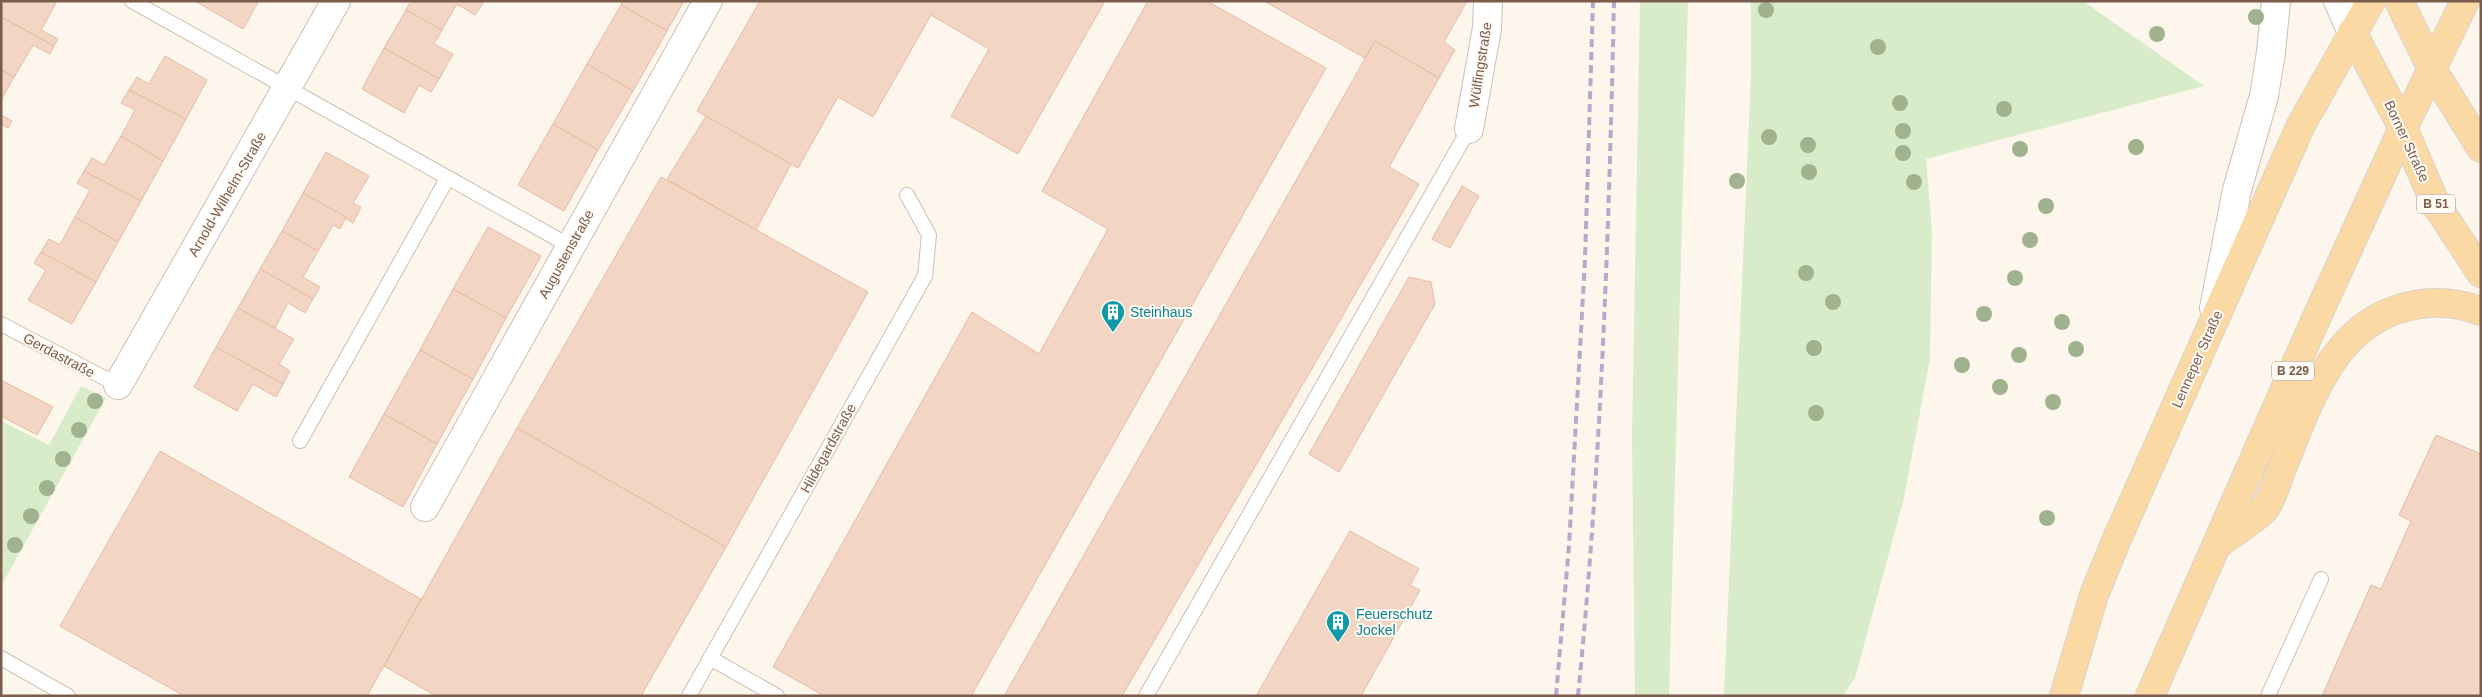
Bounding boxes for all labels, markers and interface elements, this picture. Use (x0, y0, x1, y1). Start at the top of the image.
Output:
street label: Wülfingstraße (1465, 21, 1495, 109)
street label: Borner Straße (2381, 98, 2433, 184)
street label: Arnold-Wilhelm-Straße (185, 129, 269, 259)
road number: B 51 (2417, 194, 2455, 213)
street label: Augustenstraße (535, 207, 597, 301)
building icon: Steinhaus (1100, 299, 1126, 333)
place label: Steinhaus (1130, 304, 1192, 320)
street label: Lenneper Straße (2168, 308, 2226, 410)
street label: Gerdastraße (21, 329, 98, 381)
road number: B 229 (2272, 362, 2314, 381)
street label: Hildegardstraße (797, 400, 859, 495)
place label: Feuerschutz Jockel (1356, 606, 1433, 638)
building icon: Feuerschutz Jockel (1325, 609, 1351, 643)

